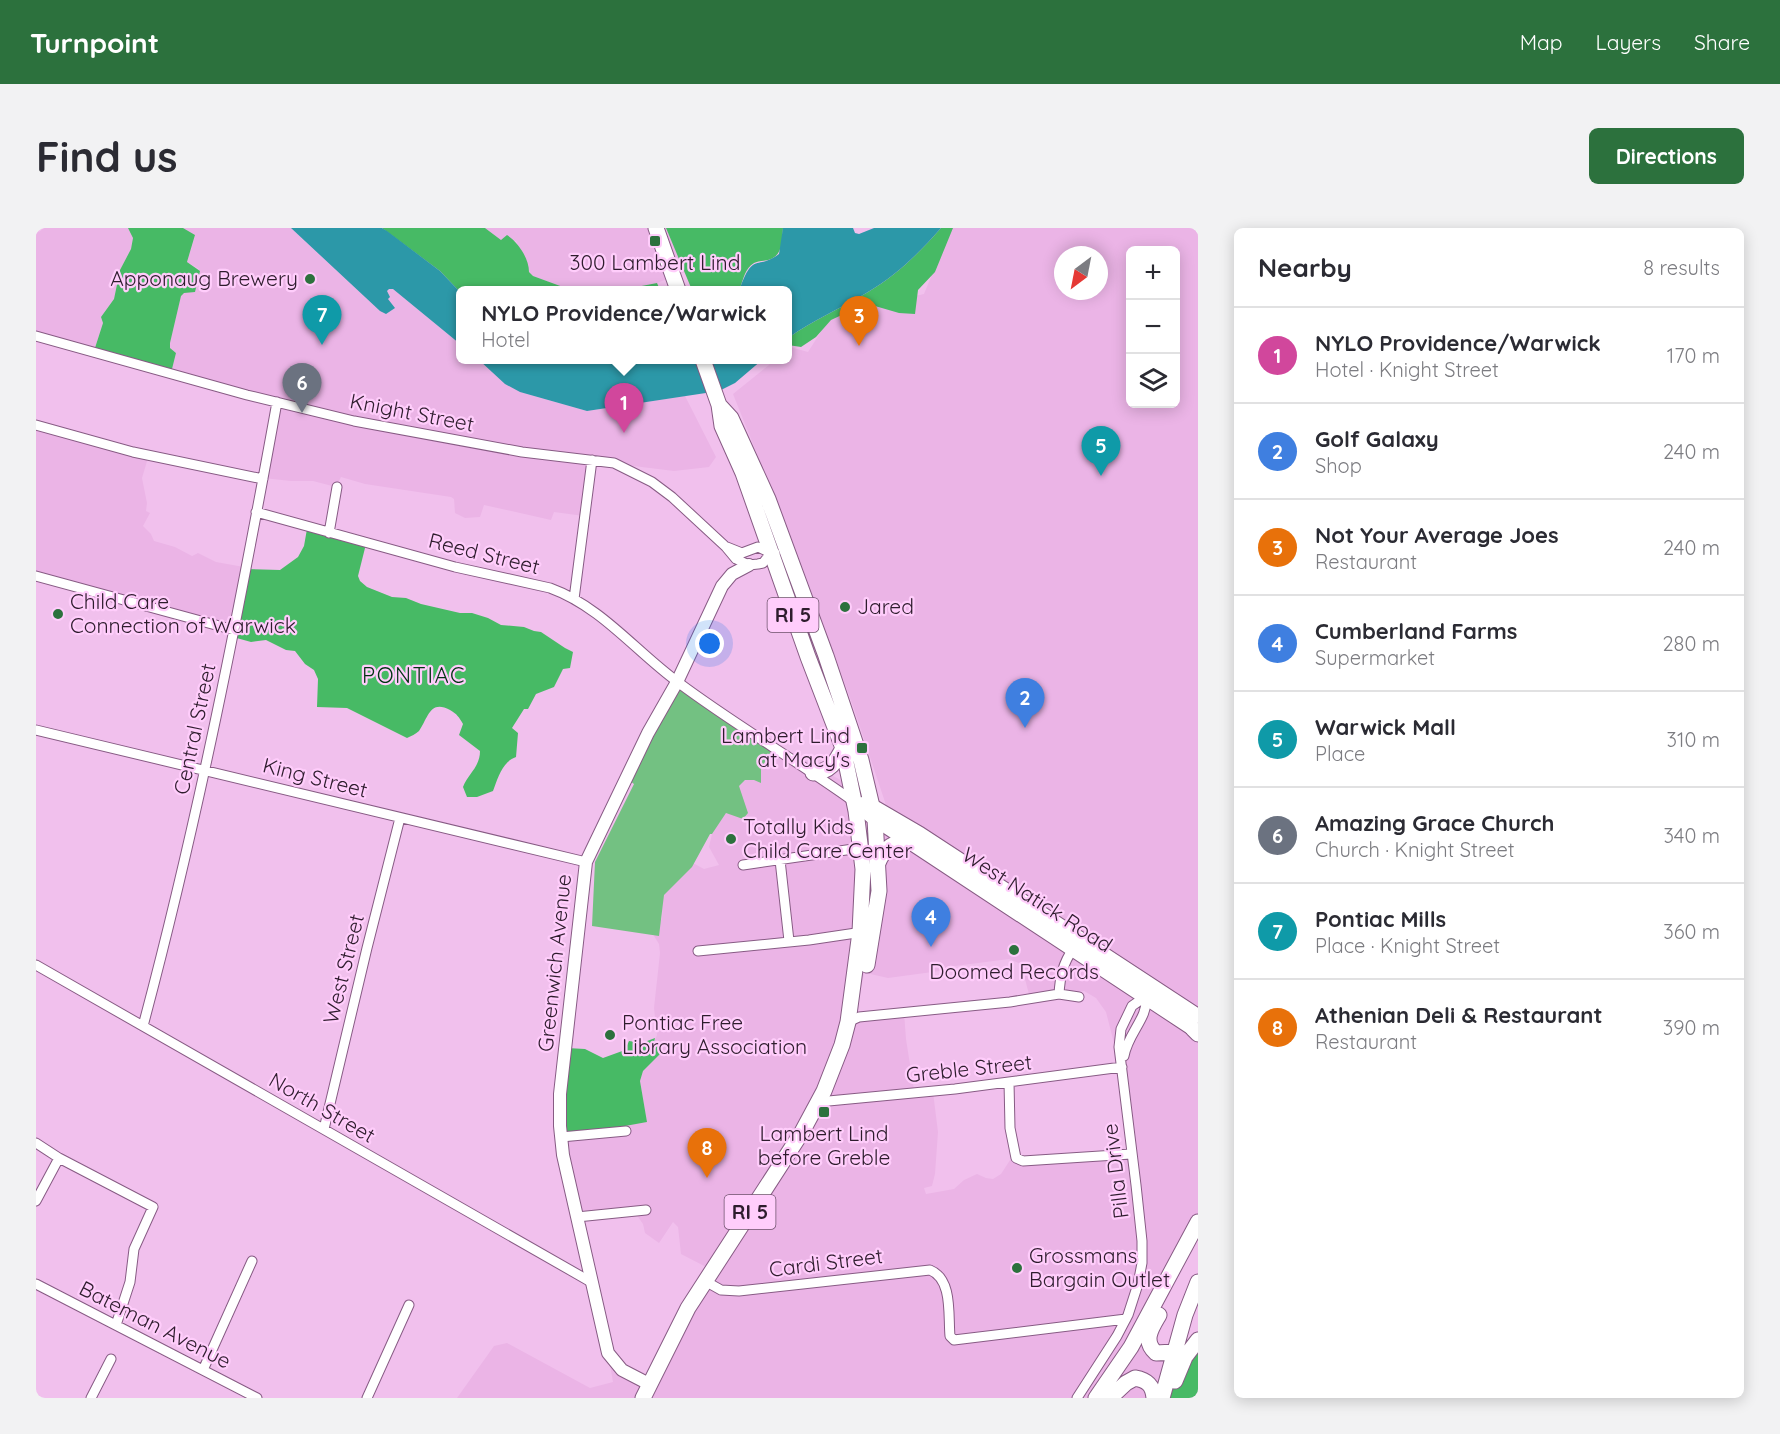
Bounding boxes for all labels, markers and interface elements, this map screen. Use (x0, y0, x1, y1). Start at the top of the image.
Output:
text: Turnpoint (30, 25, 159, 60)
text: Map (1520, 29, 1563, 55)
text: Layers (1596, 29, 1661, 55)
text: Share (1694, 29, 1750, 55)
button: Directions (1589, 128, 1744, 184)
text: Find us (36, 130, 178, 183)
marker: 300 Lambert Lind (648, 234, 662, 248)
north arrow (1054, 246, 1108, 300)
map controls (1126, 246, 1180, 408)
button: + (1126, 246, 1180, 300)
place label: 300 Lambert Lind (570, 249, 740, 275)
text: Nearby (1258, 251, 1352, 284)
text: 8 results (1643, 255, 1720, 280)
place label: Apponaug Brewery (110, 265, 298, 291)
marker: Apponaug Brewery (303, 272, 317, 286)
popup (456, 286, 792, 364)
pin: 7 (302, 296, 342, 345)
pin: 3 (840, 296, 878, 346)
text: NYLO Providence/Warwick (481, 299, 767, 327)
button: − (1126, 300, 1180, 354)
text: Hotel (481, 327, 530, 352)
text: NYLO Providence/Warwick (1315, 329, 1601, 357)
text: 1 (1274, 343, 1281, 368)
text: 170 m (1667, 343, 1720, 368)
button: layers (1126, 354, 1180, 408)
text: Hotel · Knight Street (1315, 357, 1499, 382)
pin: 6 (282, 364, 322, 413)
pin: 1 (604, 384, 644, 433)
street label: Knight Street (348, 387, 476, 437)
text: Golf Galaxy (1315, 425, 1439, 453)
pin: 5 (1082, 426, 1120, 476)
text: 2 (1272, 439, 1283, 464)
text: 240 m (1663, 439, 1720, 464)
text: Shop (1315, 453, 1362, 478)
text: Not Your Average Joes (1315, 521, 1559, 549)
street label: Reed Street (426, 527, 542, 579)
text: 3 (1272, 535, 1283, 560)
text: 240 m (1663, 535, 1720, 560)
text: Restaurant (1315, 549, 1417, 574)
place label: Child Care Connection of Warwick (70, 588, 296, 638)
place label: Jared (857, 593, 914, 619)
road number: RI 5 (768, 598, 819, 632)
marker: Jared (838, 600, 852, 614)
marker: Child Care Connection of Warwick (51, 607, 65, 621)
text: Cumberland Farms (1315, 617, 1517, 645)
your location (695, 629, 724, 658)
text: 4 (1272, 631, 1283, 656)
text: 280 m (1663, 631, 1720, 656)
text: Supermarket (1315, 645, 1435, 670)
street label: Central Street (167, 661, 221, 797)
district label: PONTIAC (362, 661, 466, 689)
pin: 2 (1006, 678, 1044, 728)
text: Warwick Mall (1315, 713, 1456, 741)
place label: Lambert Lind at Macy's (721, 722, 850, 772)
text: 5 (1272, 727, 1283, 752)
text: 310 m (1667, 727, 1720, 752)
marker: Lambert Lind at Macy's (855, 741, 869, 755)
text: Place (1315, 741, 1365, 766)
street label: King Street (260, 751, 370, 803)
text: Amazing Grace Church (1315, 809, 1554, 837)
place label: Totally Kids Child Care Center (743, 813, 913, 863)
text: 6 (1272, 823, 1283, 848)
text: 340 m (1663, 823, 1720, 848)
marker: Totally Kids Child Care Center (724, 832, 738, 846)
text: Church · Knight Street (1315, 837, 1515, 862)
street label: West Natick Road (957, 841, 1118, 957)
street label: Greenwich Avenue (532, 873, 576, 1053)
pin: 4 (912, 898, 950, 947)
text: Pontiac Mills (1315, 905, 1446, 933)
street label: West Street (317, 911, 369, 1026)
text: 7 (1272, 919, 1283, 944)
text: 360 m (1663, 919, 1720, 944)
text: Place · Knight Street (1315, 933, 1500, 958)
marker: Doomed Records (1007, 943, 1021, 957)
place label: Doomed Records (929, 958, 1099, 984)
text: Athenian Deli & Restaurant (1315, 1001, 1602, 1029)
place label: Pontiac Free Library Association (622, 1009, 807, 1059)
text: 8 (1272, 1015, 1283, 1040)
text: 390 m (1663, 1015, 1720, 1040)
marker: Pontiac Free Library Association (603, 1028, 617, 1042)
text: Restaurant (1315, 1029, 1417, 1054)
street label: Greble Street (905, 1048, 1033, 1088)
street label: North Street (265, 1066, 380, 1148)
marker: Lambert Lind before Greble (817, 1105, 831, 1119)
place label: Lambert Lind before Greble (758, 1120, 890, 1170)
street label: Pilla Drive (1096, 1122, 1134, 1220)
pin: 8 (688, 1128, 726, 1178)
road number: RI 5 (724, 1195, 776, 1229)
street label: Cardi Street (768, 1242, 884, 1282)
place label: Grossmans Bargain Outlet (1029, 1242, 1170, 1292)
marker: Grossmans Bargain Outlet (1010, 1261, 1024, 1275)
street label: Bateman Avenue (75, 1275, 236, 1374)

